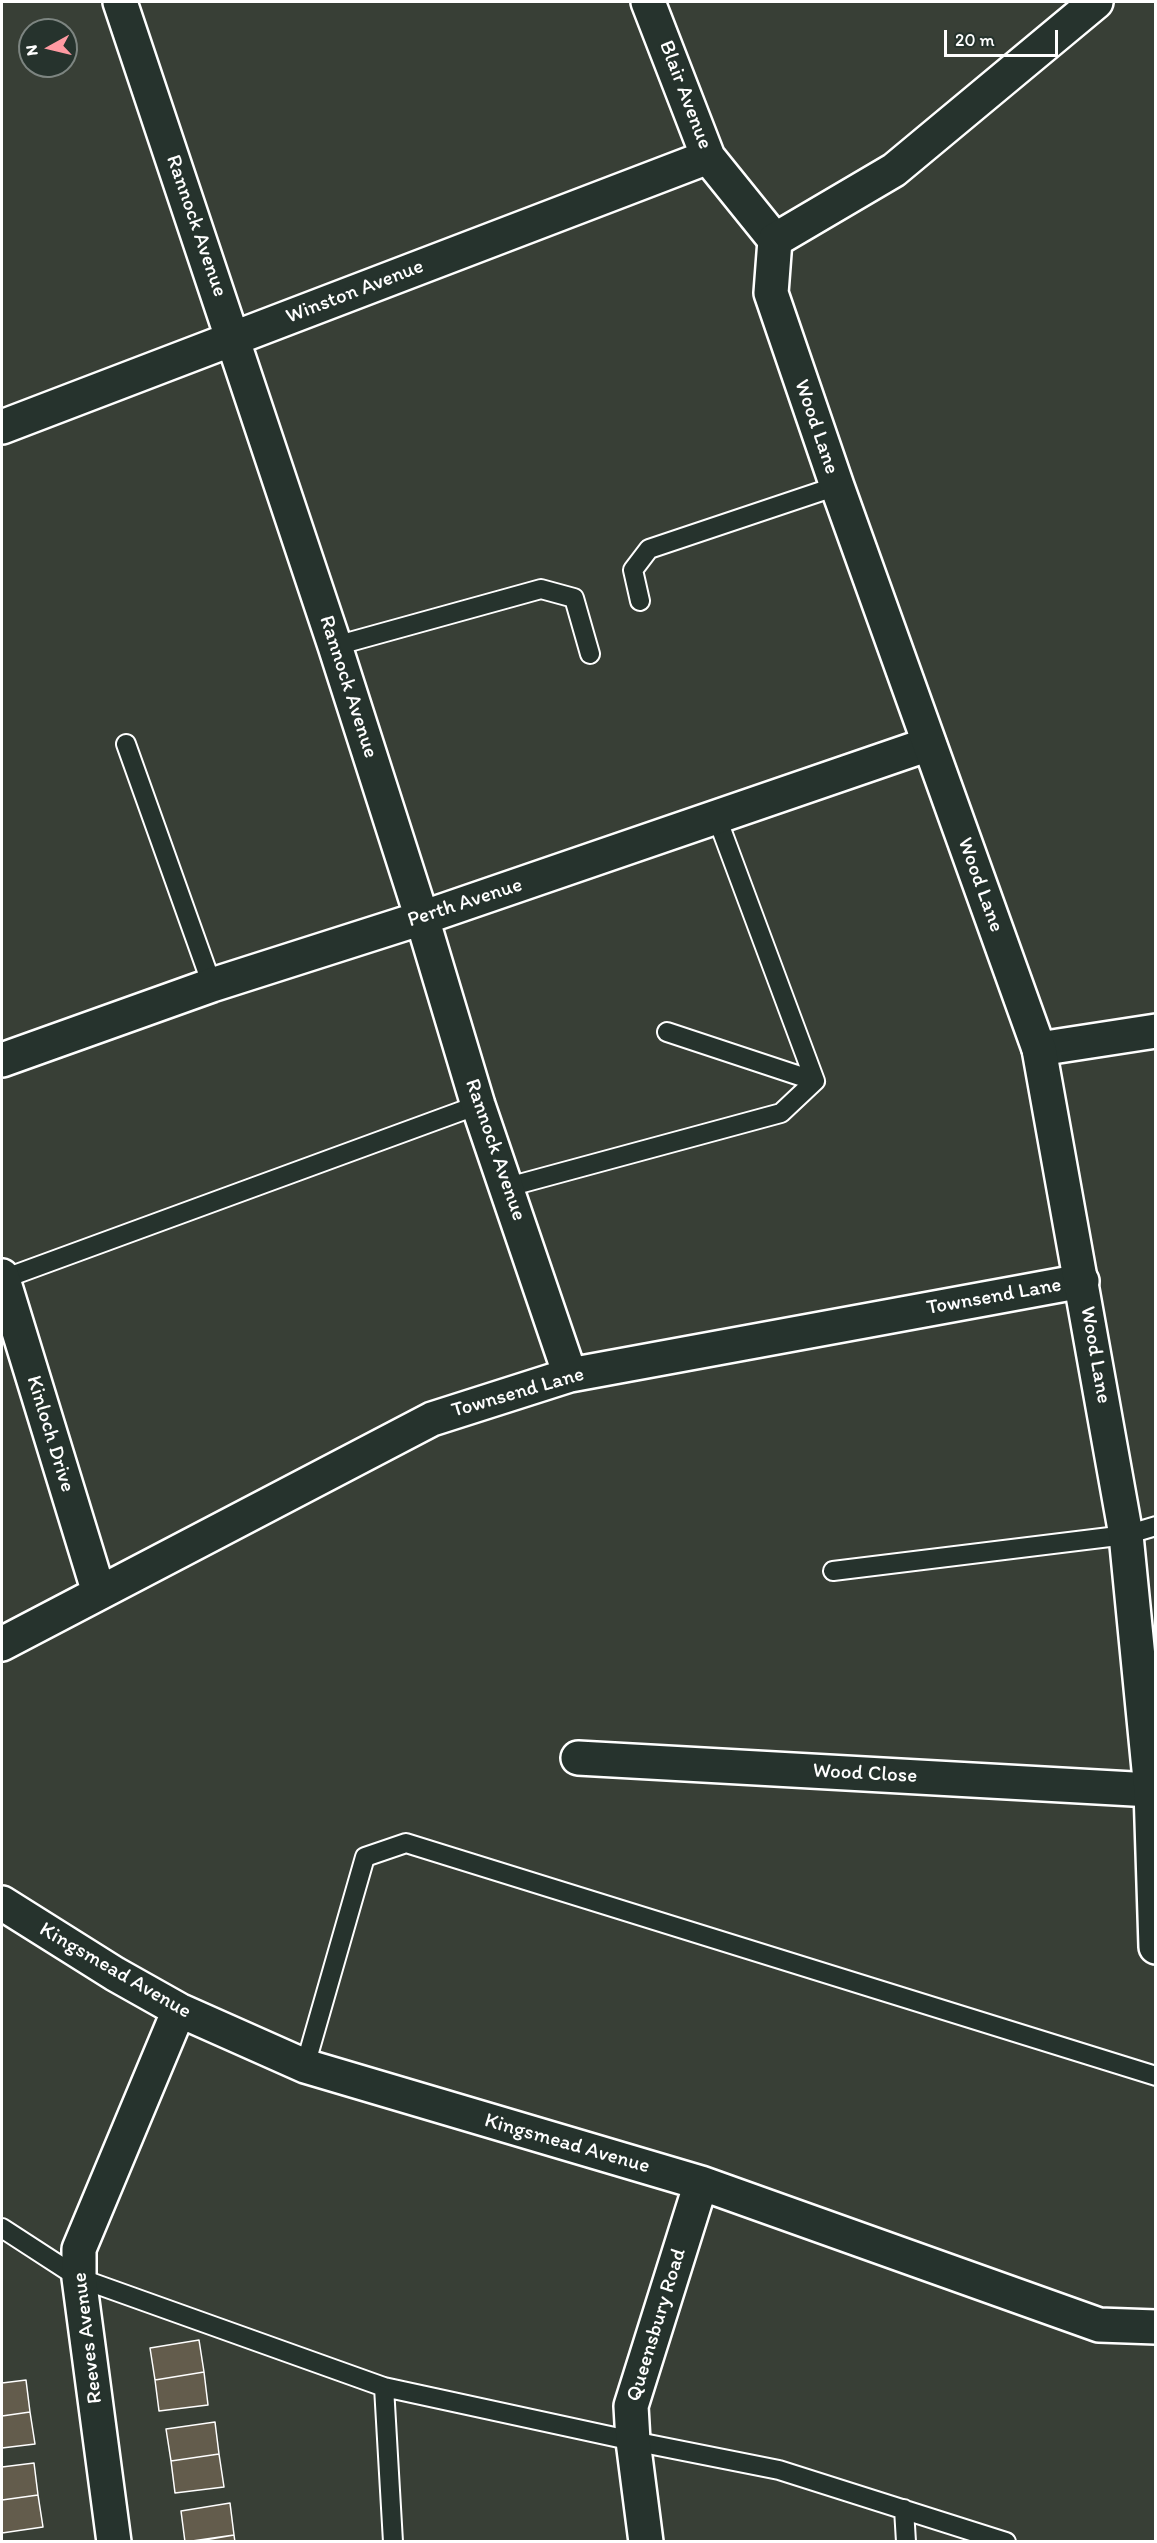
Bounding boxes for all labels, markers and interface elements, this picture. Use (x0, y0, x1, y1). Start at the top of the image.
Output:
north arrow (18, 18, 78, 78)
scale bar (947, 18, 1061, 56)
text: 20 m (955, 29, 995, 51)
street label: Blair Avenue (653, 37, 717, 153)
text: N (22, 44, 42, 57)
street label: Rannock Avenue (160, 152, 232, 300)
street label: Winston Avenue (283, 254, 427, 330)
street label: Wood Lane (788, 376, 844, 478)
street label: Rannock Avenue (313, 613, 383, 761)
street label: Wood Lane (951, 834, 1009, 936)
street label: Perth Avenue (404, 873, 526, 933)
street label: Rannock Avenue (459, 1076, 531, 1224)
street label: Townsend Lane (925, 1273, 1063, 1321)
street label: Wood Lane (1074, 1304, 1116, 1406)
street label: Townsend Lane (449, 1362, 587, 1424)
street label: Kinloch Drive (20, 1373, 80, 1495)
street label: Wood Close (812, 1759, 918, 1789)
street label: Kingsmead Avenue (35, 1917, 195, 2025)
street label: Kingsmead Avenue (481, 2108, 653, 2180)
street label: Queensbury Road (622, 2245, 692, 2405)
street label: Reeves Avenue (67, 2271, 109, 2405)

